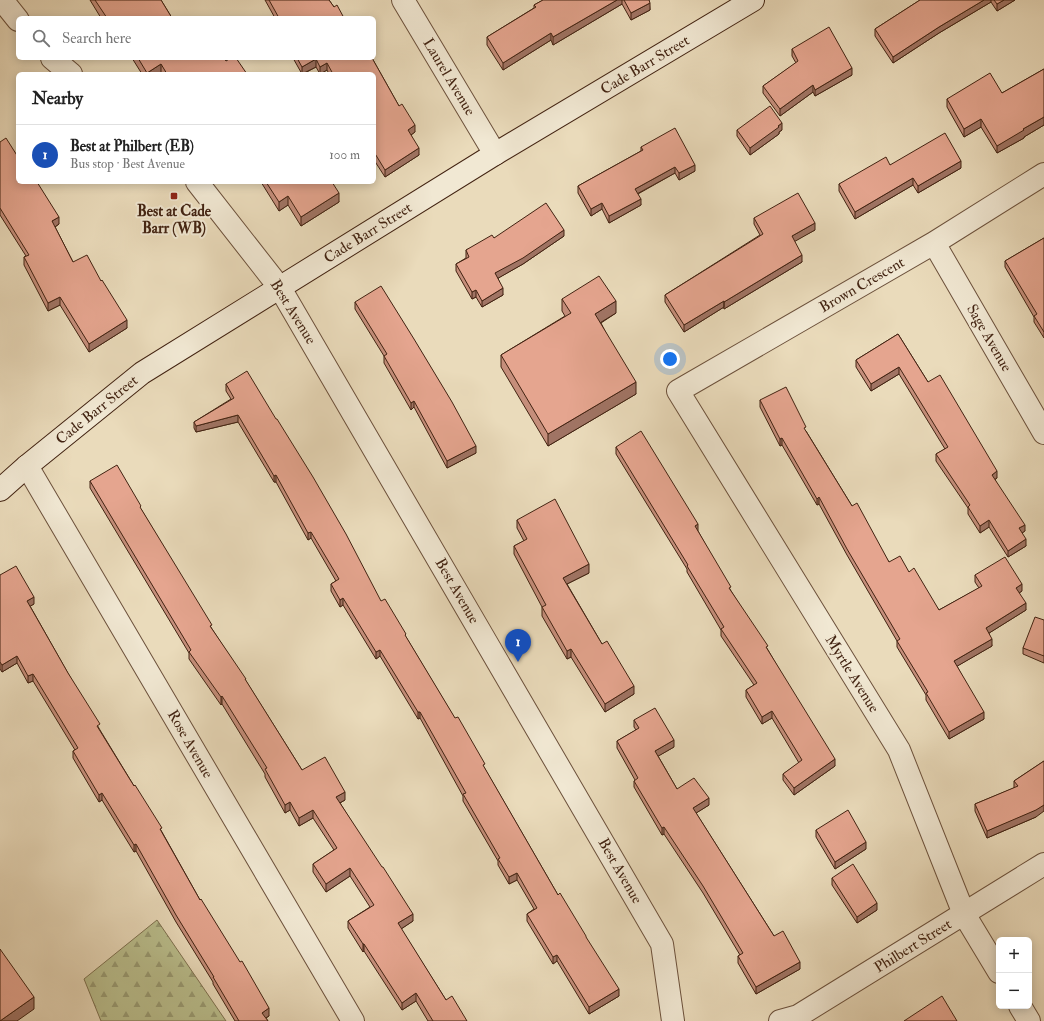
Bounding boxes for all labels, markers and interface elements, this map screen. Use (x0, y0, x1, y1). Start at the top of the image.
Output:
search box (16, 16, 376, 60)
icon: search (30, 27, 52, 49)
text: Search here (62, 29, 131, 48)
street label: Cade Barr Street (597, 31, 693, 99)
street label: Laurel Avenue (418, 35, 480, 119)
text: Nearby (32, 88, 83, 109)
text: Best at Philbert (EB) (70, 137, 194, 156)
text: 1 (43, 147, 47, 163)
text: 100 m (329, 147, 360, 163)
text: Bus stop · Best Avenue (70, 156, 185, 172)
marker: Best at Cade Barr (WB) (169, 191, 179, 201)
street label: Cade Barr Street (320, 198, 416, 268)
place label: Best at Cade Barr (WB) (137, 202, 212, 238)
street label: Brown Crescent (816, 253, 908, 317)
street label: Best Avenue (266, 276, 320, 348)
street label: Sage Avenue (962, 301, 1016, 375)
your location (660, 349, 680, 369)
street label: Cade Barr Street (52, 371, 142, 449)
street label: Best Avenue (431, 555, 483, 627)
pin: 1 (505, 629, 531, 662)
street label: Myrtle Avenue (821, 632, 883, 716)
street label: Rose Avenue (163, 706, 217, 782)
street label: Best Avenue (594, 835, 646, 907)
street label: Philbert Street (871, 915, 955, 977)
map controls (996, 937, 1032, 1009)
button: + (996, 937, 1032, 973)
button: − (996, 973, 1032, 1009)

